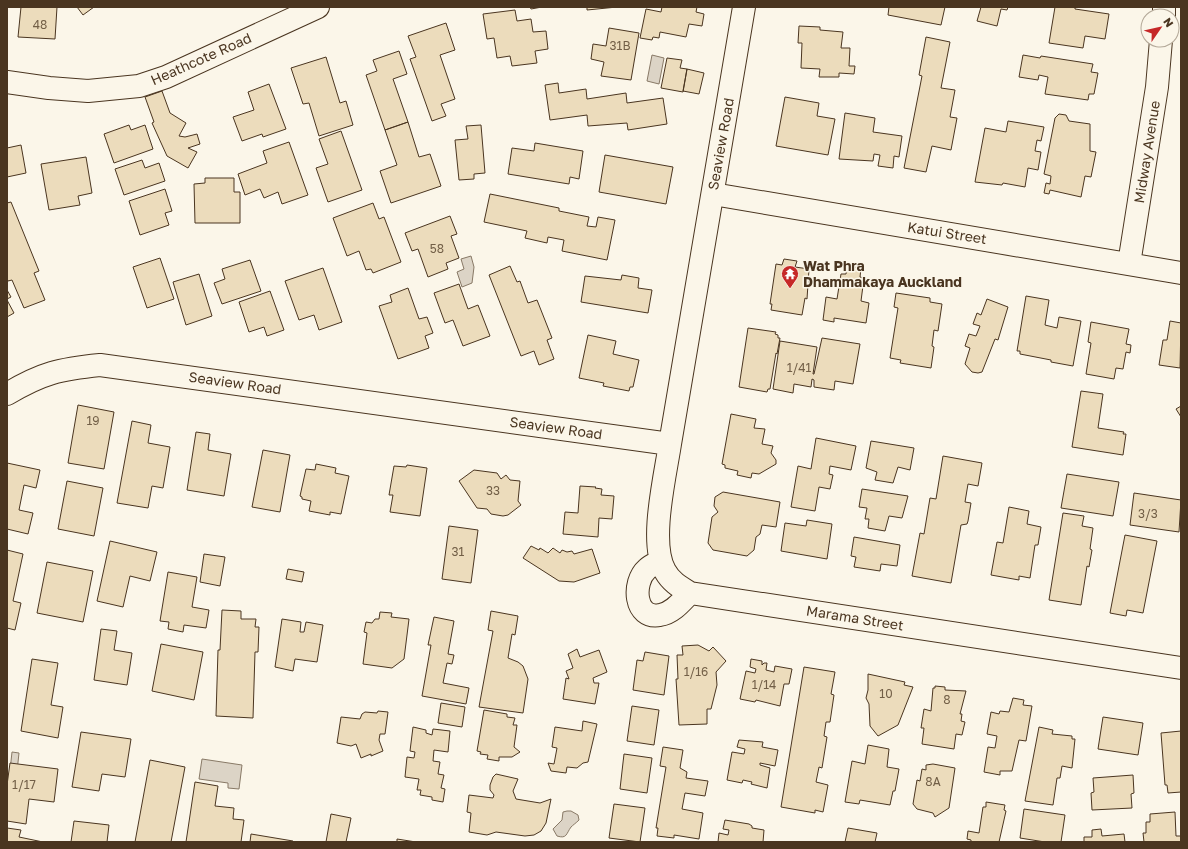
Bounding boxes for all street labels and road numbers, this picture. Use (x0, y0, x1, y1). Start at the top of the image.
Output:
street label: Heathcote Road (148, 29, 254, 88)
street label: Seaview Road (704, 96, 737, 191)
street label: Midway Avenue (1130, 99, 1163, 205)
street label: Katui Street (906, 218, 988, 247)
street label: Seaview Road (188, 368, 283, 397)
street label: Seaview Road (509, 413, 604, 442)
street label: Marama Street (805, 601, 905, 634)

